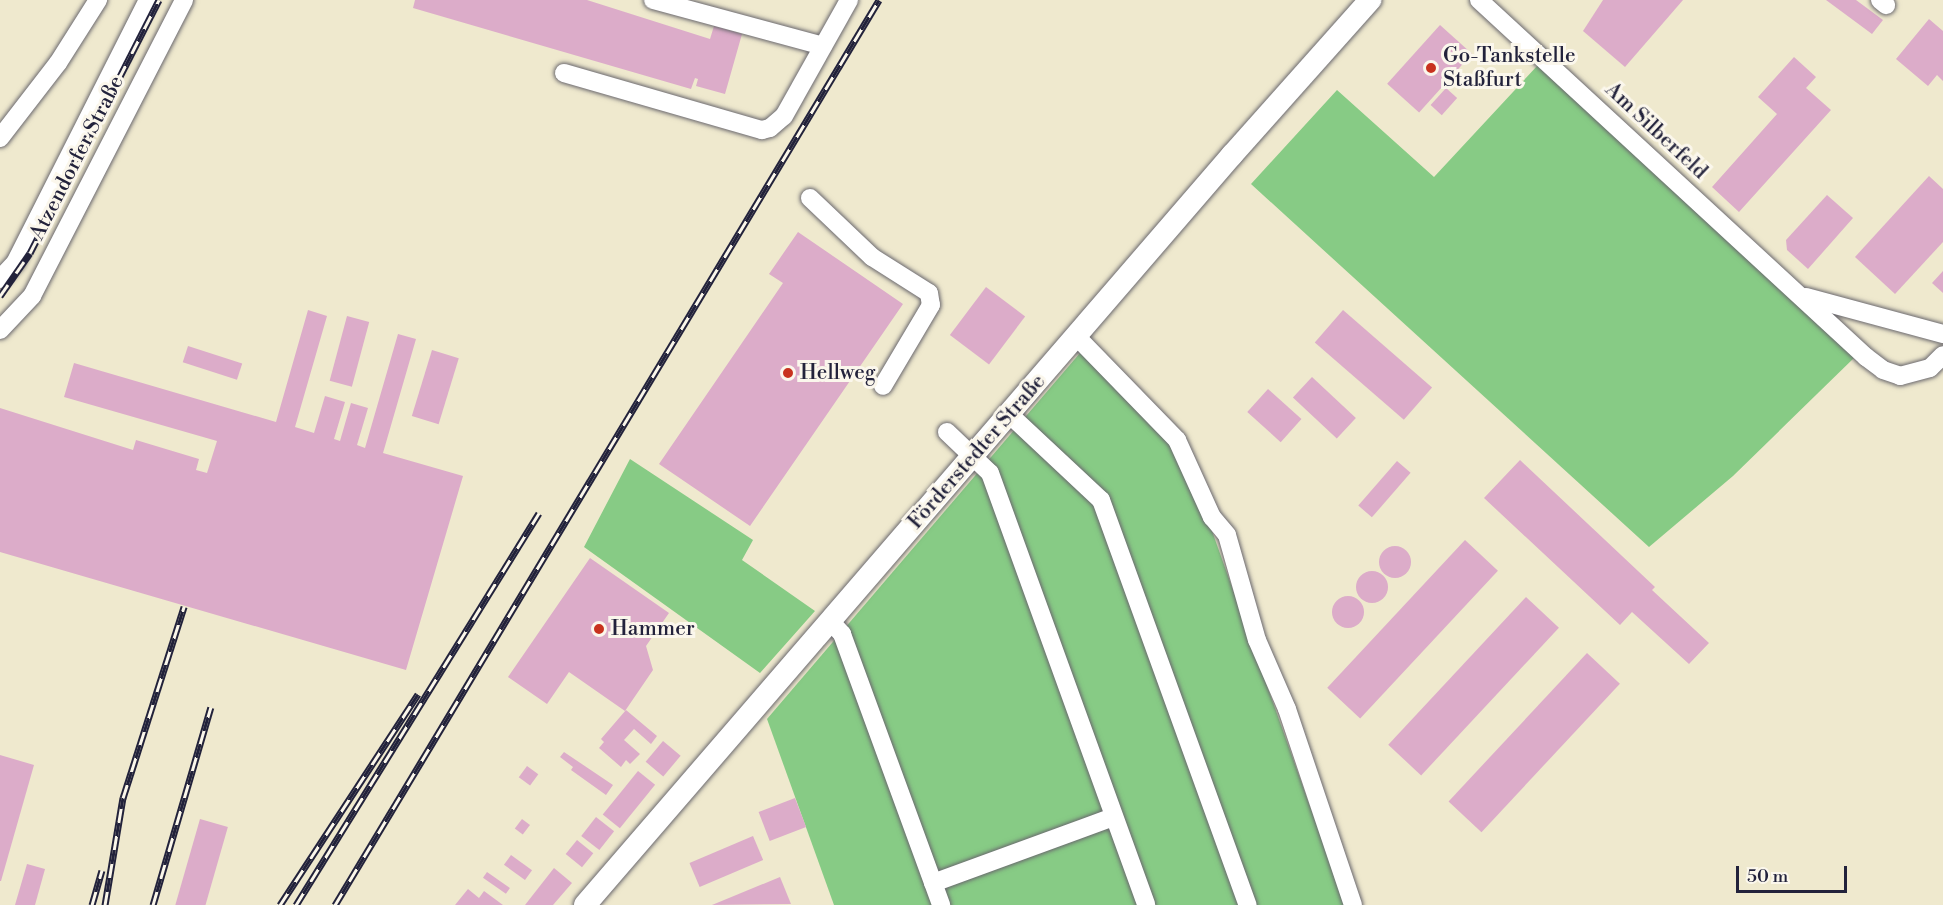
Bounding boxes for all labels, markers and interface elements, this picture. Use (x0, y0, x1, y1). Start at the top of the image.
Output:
place label: Go-Tankstelle Staßfurt (1443, 43, 1576, 93)
marker: Go-Tankstelle Staßfurt (1424, 61, 1438, 75)
street label: Atzendorfer Straße (25, 72, 129, 244)
street label: Am Silberfeld (1600, 77, 1712, 185)
place label: Hellweg (800, 360, 876, 386)
marker: Hellweg (781, 366, 795, 380)
street label: Förderstedter Straße (903, 370, 1051, 534)
place label: Hammer (611, 616, 695, 642)
marker: Hammer (592, 622, 606, 636)
scale bar (1739, 854, 1850, 892)
text: 50 m (1747, 865, 1788, 888)

